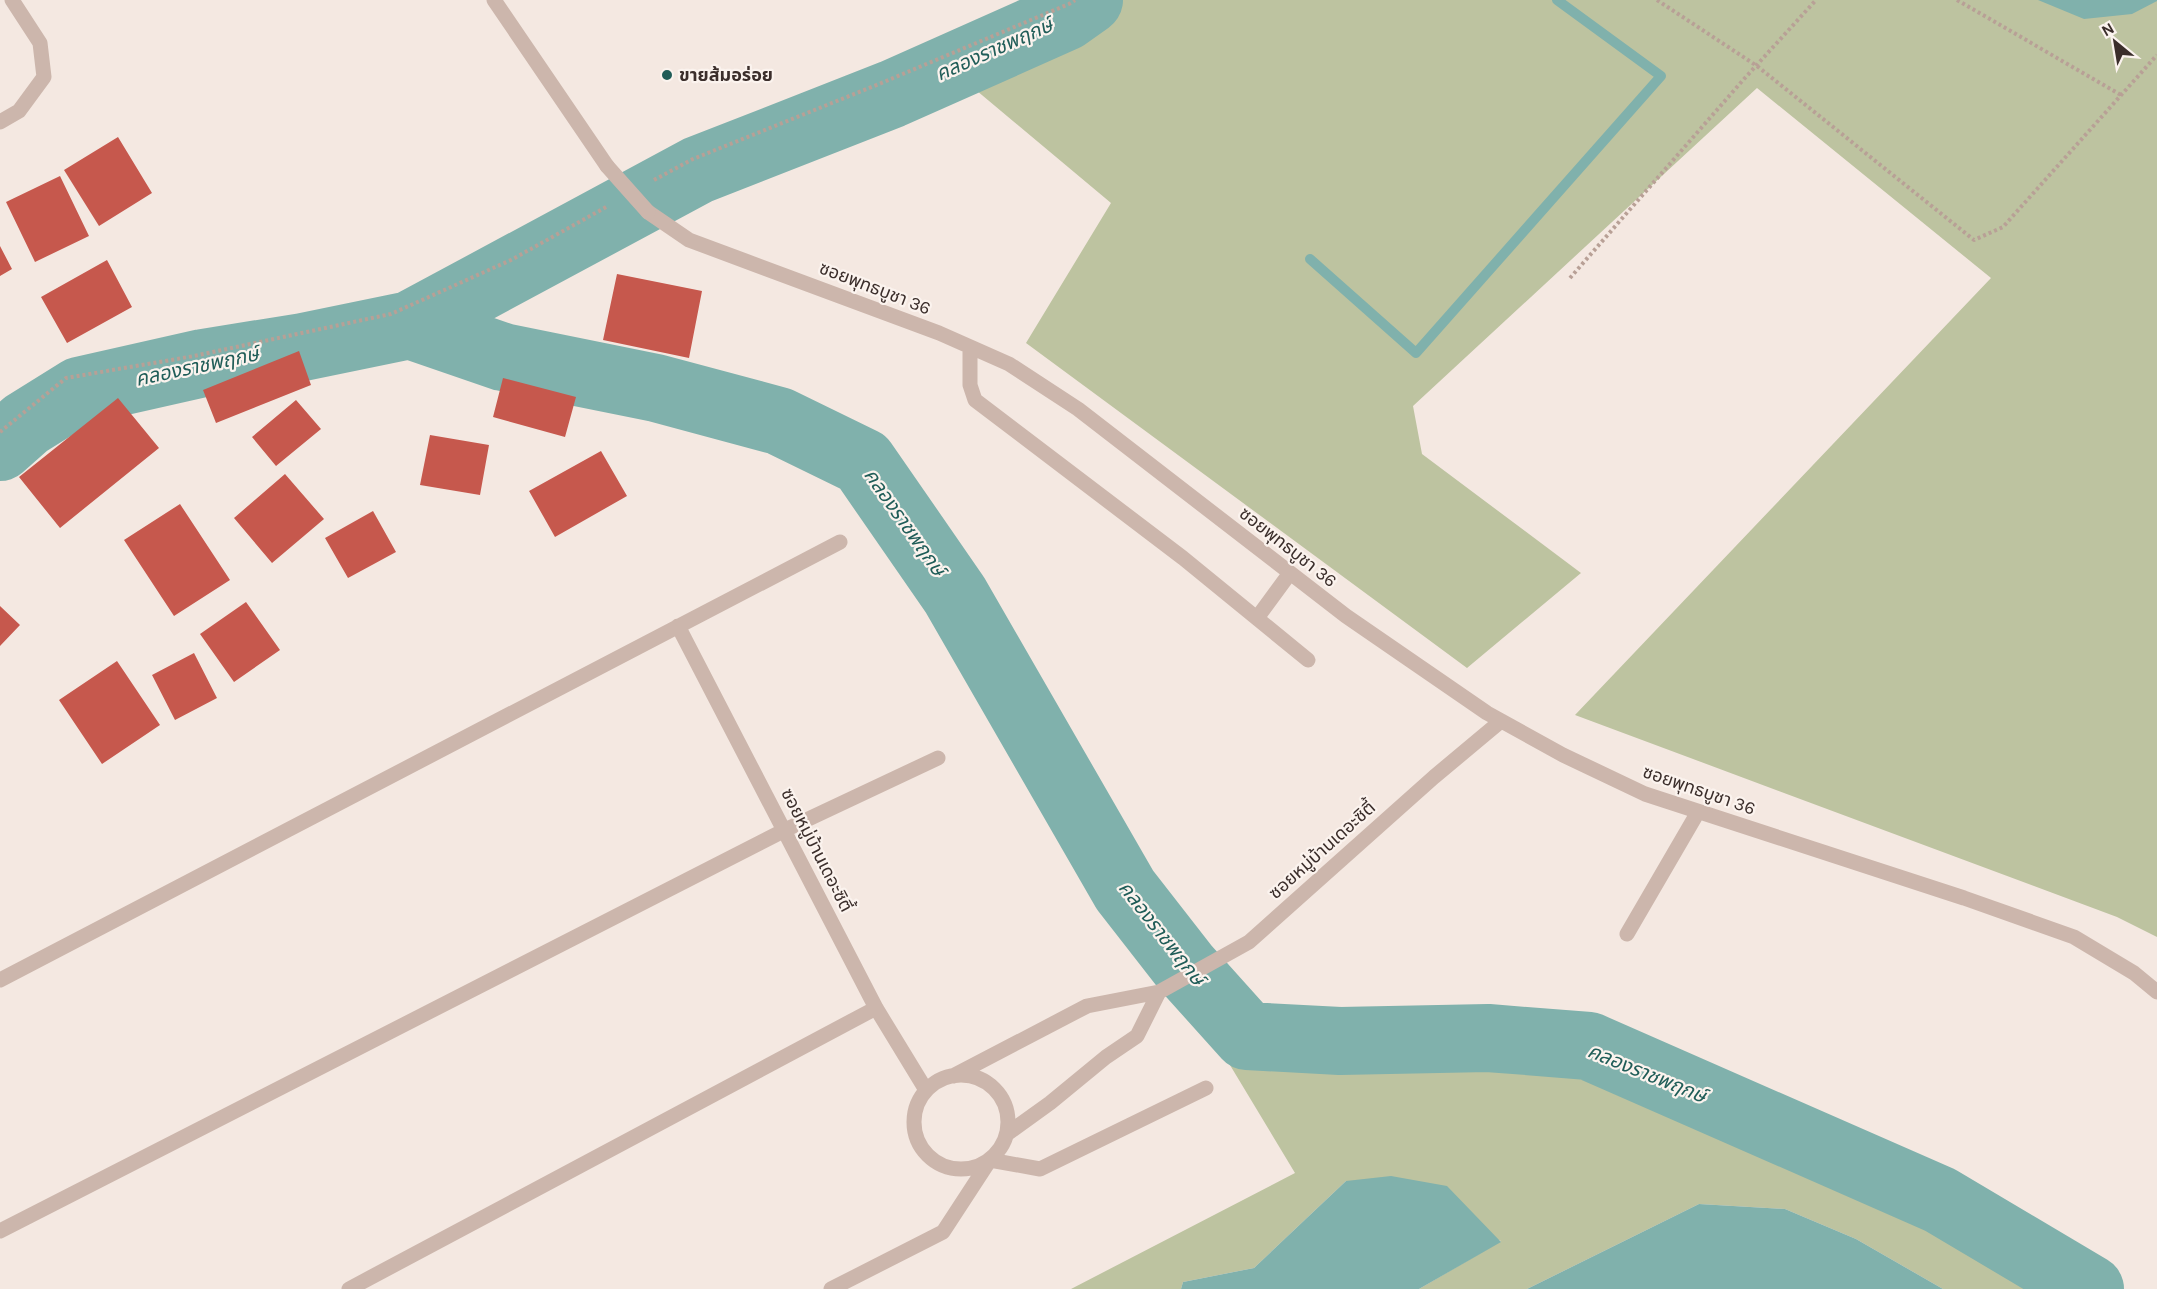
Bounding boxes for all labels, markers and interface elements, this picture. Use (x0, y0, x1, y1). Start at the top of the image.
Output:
water label: คลองราชพฤกษ์ (932, 12, 1060, 85)
north arrow (2085, 12, 2145, 72)
text: N (2098, 18, 2117, 41)
place label: ขายส้มอร่อย (679, 64, 773, 86)
marker: ขายส้มอร่อย (660, 68, 674, 82)
street label: ซอยพุทธบูชา 36 (816, 257, 934, 320)
water label: คลองราชพฤกษ์ (133, 341, 265, 391)
water label: คลองราชพฤกษ์ (859, 464, 952, 583)
street label: ซอยพุทธบูชา 36 (1234, 502, 1341, 593)
street label: ซอยพุทธบูชา 36 (1639, 760, 1758, 820)
street label: ซอยหมู่บ้านเดอะซิตี้ (775, 784, 859, 916)
street label: ซอยหมู่บ้านเดอะซิตี้ (1263, 795, 1381, 904)
water label: คลองราชพฤกษ์ (1114, 877, 1212, 993)
water label: คลองราชพฤกษ์ (1584, 1039, 1713, 1109)

